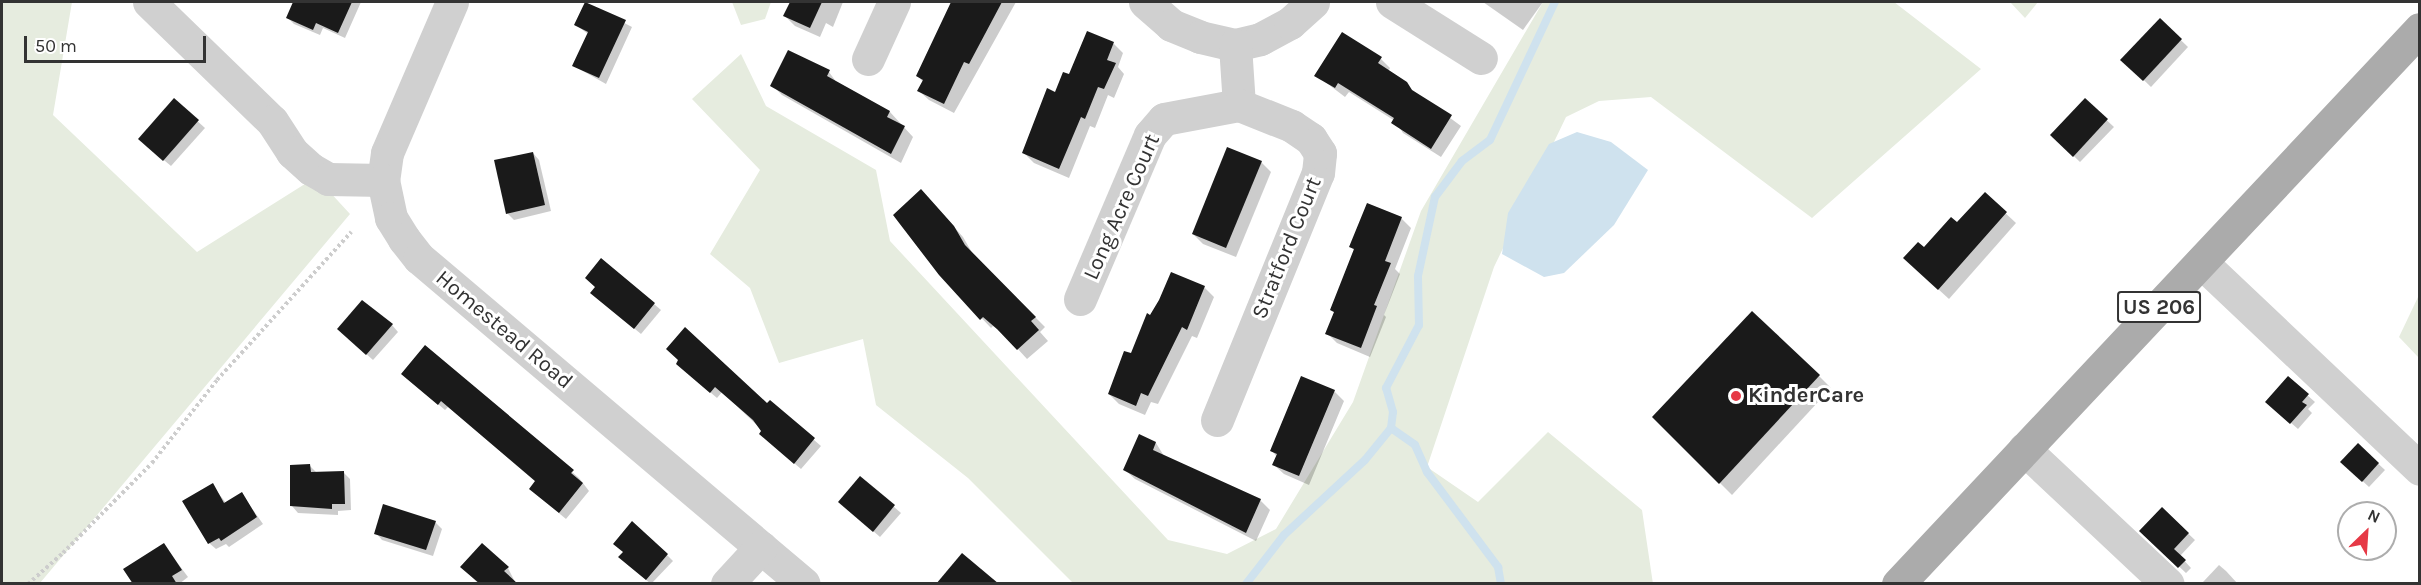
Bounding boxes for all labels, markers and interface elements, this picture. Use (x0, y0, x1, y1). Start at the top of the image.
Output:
scale bar (27, 24, 208, 62)
text: 50 m (35, 35, 77, 57)
street label: Long Acre Court (1078, 130, 1166, 284)
street label: Stratford Court (1247, 173, 1327, 323)
street label: Homestead Road (430, 265, 578, 395)
road number: US 206 (2117, 289, 2201, 325)
place label: KinderCare (1748, 383, 1864, 409)
marker: KinderCare (1729, 389, 1743, 403)
north arrow (2337, 501, 2397, 561)
text: N (2365, 505, 2383, 527)

